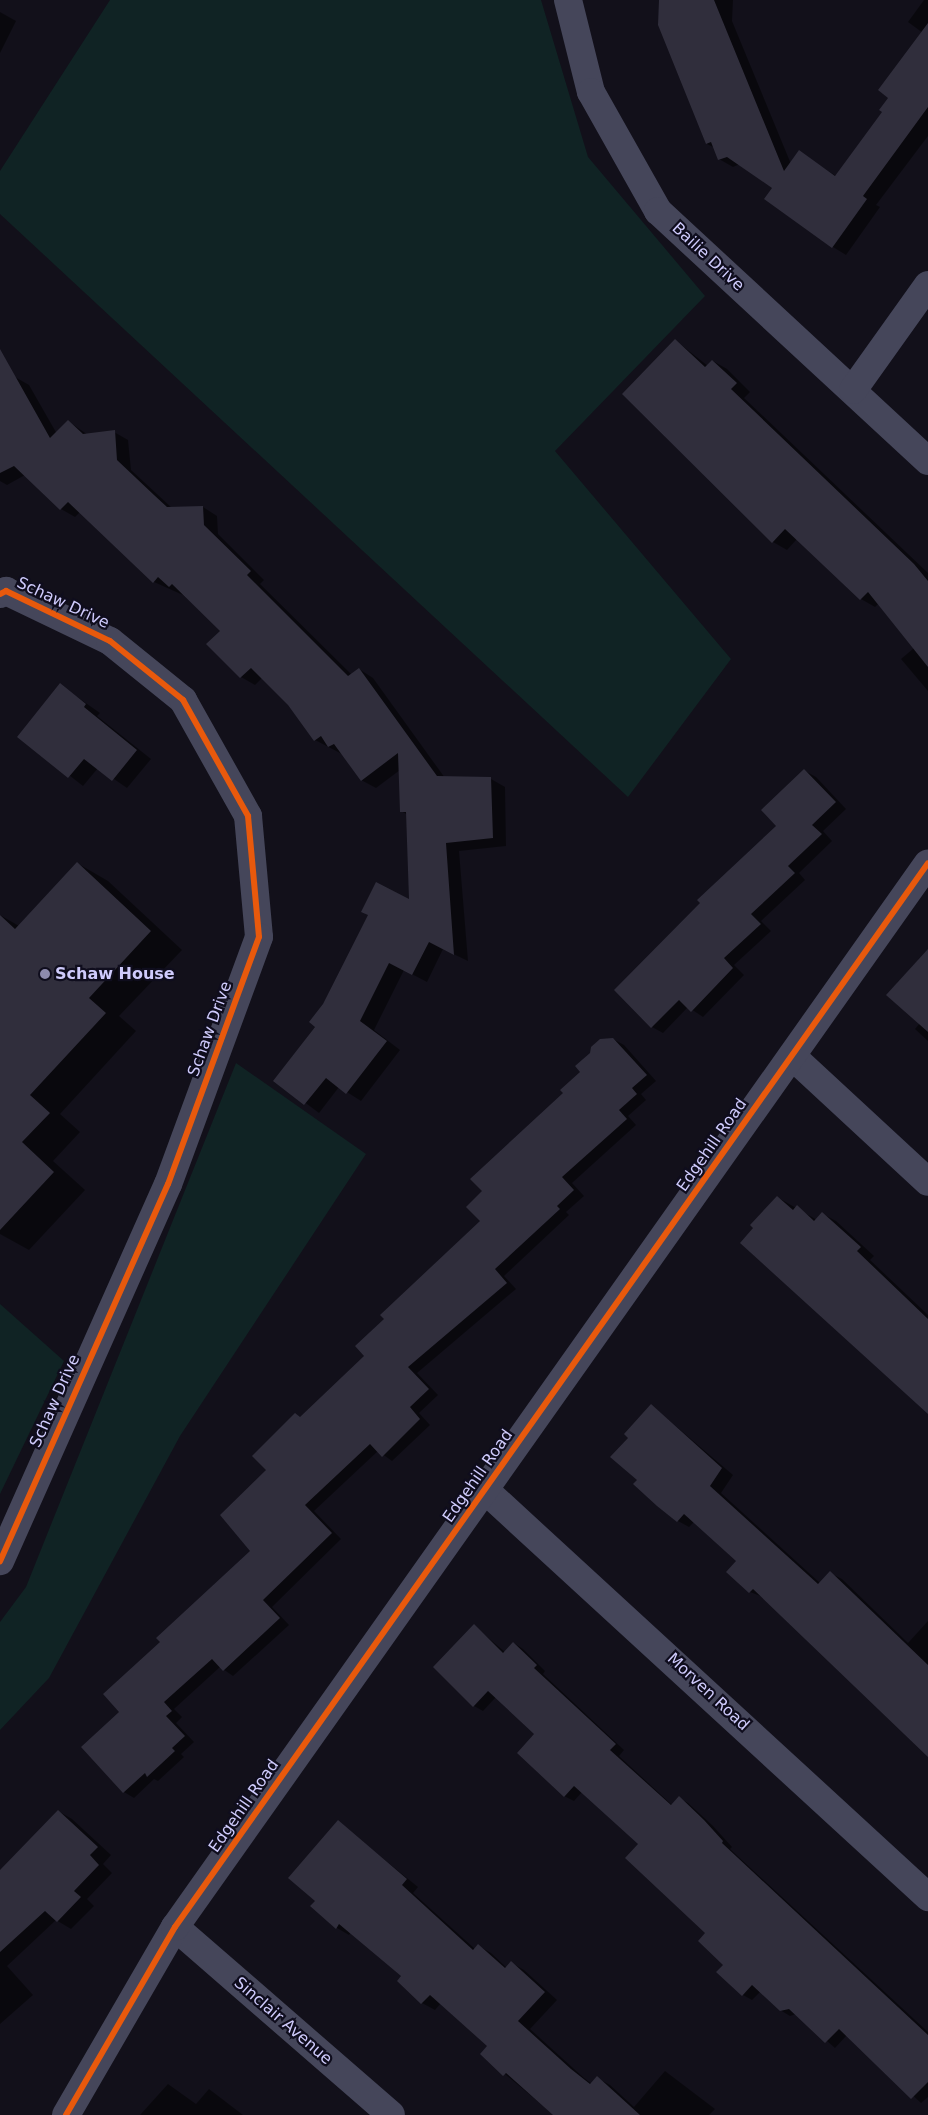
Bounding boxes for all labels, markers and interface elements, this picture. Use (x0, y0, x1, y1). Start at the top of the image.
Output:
street label: Bailie Drive (668, 219, 748, 295)
street label: Schaw Drive (14, 573, 112, 633)
place label: Schaw House (55, 964, 175, 984)
marker: Schaw House (39, 968, 51, 980)
street label: Schaw Drive (184, 979, 236, 1079)
street label: Edgehill Road (673, 1095, 751, 1195)
street label: Schaw Drive (26, 1352, 84, 1450)
street label: Edgehill Road (439, 1426, 517, 1526)
street label: Morven Road (663, 1649, 753, 1735)
street label: Edgehill Road (205, 1756, 283, 1856)
street label: Sinclair Avenue (230, 1973, 336, 2069)

